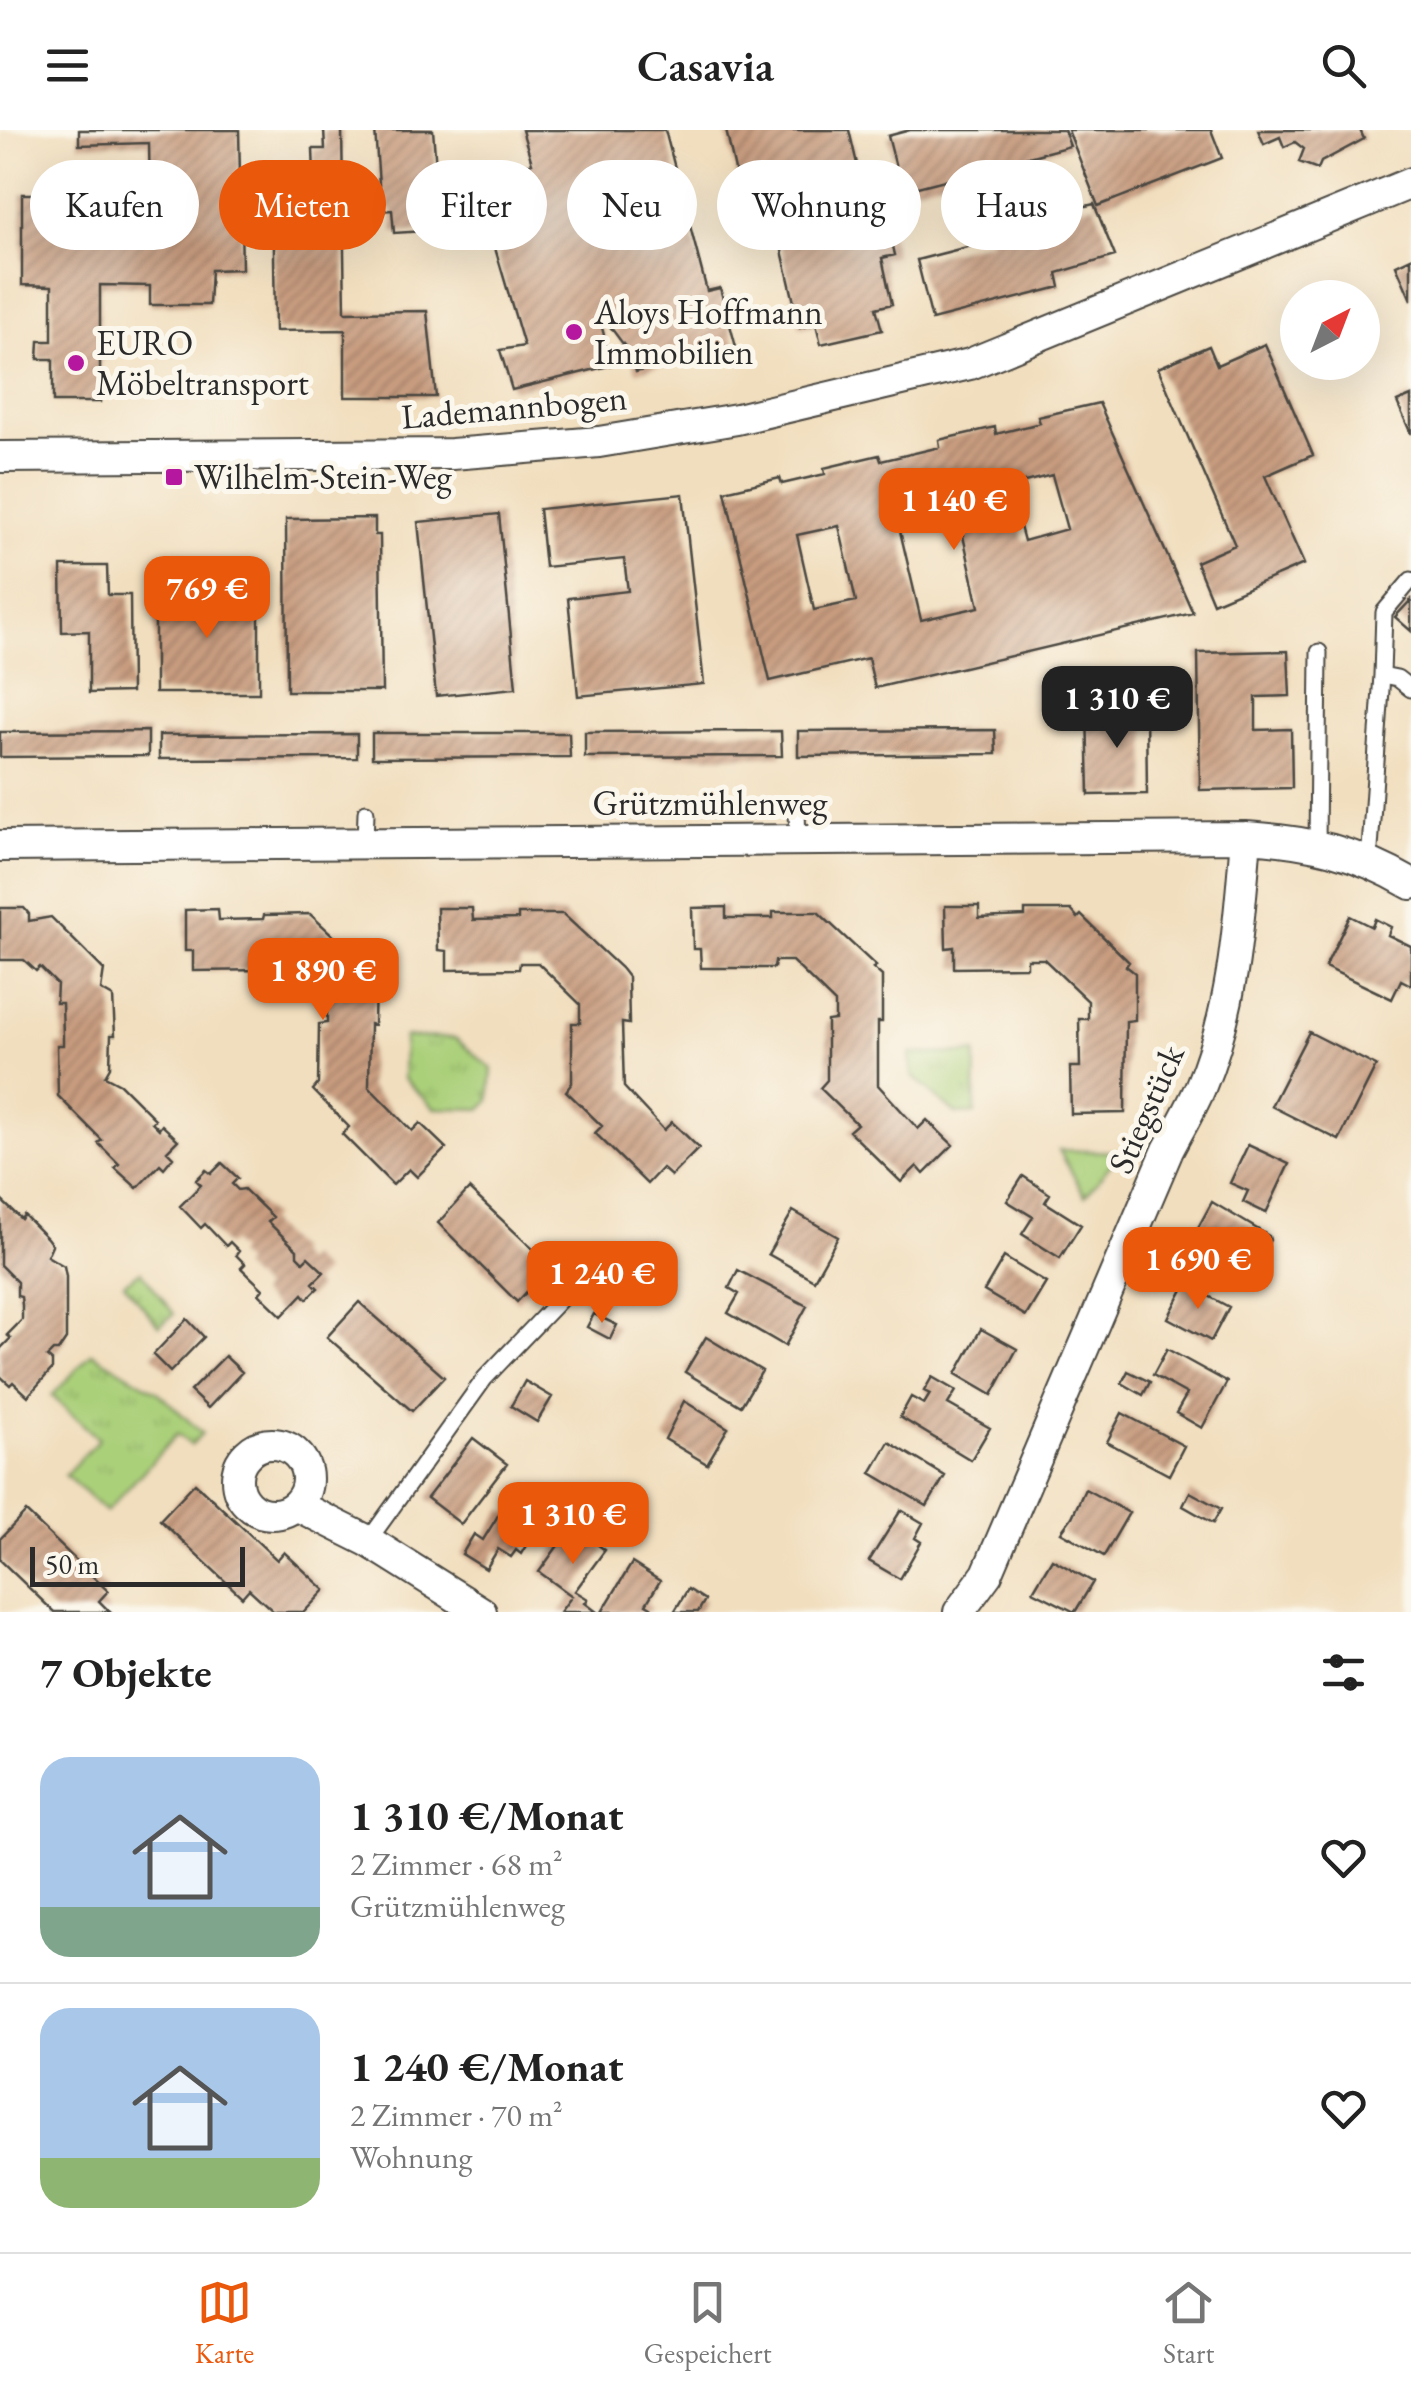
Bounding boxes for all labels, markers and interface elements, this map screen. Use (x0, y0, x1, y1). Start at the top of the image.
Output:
text: Casavia (637, 36, 774, 94)
icon: menu (40, 38, 95, 93)
icon: search (1316, 38, 1371, 93)
chip: Kaufen (30, 160, 199, 250)
chip: Mieten (219, 160, 386, 250)
chip: Filter (406, 160, 547, 250)
chip: Neu (567, 160, 697, 250)
chip: Wohnung (717, 160, 921, 250)
chip: Haus (941, 160, 1083, 250)
north arrow (1280, 280, 1380, 380)
map controls (1280, 280, 1380, 380)
place label: Aloys Hoffmann Immobilien (593, 289, 823, 374)
place label: EURO Möbeltransport (96, 320, 309, 405)
marker: Aloys Hoffmann Immobilien (563, 321, 585, 343)
marker: EURO Möbeltransport (65, 352, 87, 374)
street label: Lademannbogen (399, 374, 629, 439)
place label: Wilhelm-Stein-Weg (194, 454, 453, 499)
marker: Wilhelm-Stein-Weg (163, 466, 185, 488)
pin: 1 140 € (862, 468, 1046, 553)
text: 1 140 € (901, 479, 1007, 521)
pin: 769 € (137, 556, 277, 641)
text: 769 € (166, 567, 248, 609)
pin: 1 310 € (1025, 666, 1209, 751)
text: 1 310 € (1064, 677, 1170, 719)
street label: Grützmühlenweg (592, 780, 828, 825)
pin: 1 890 € (231, 938, 415, 1023)
text: 1 890 € (270, 949, 376, 991)
street label: Stiegstück (1097, 1037, 1194, 1180)
pin: 1 690 € (1106, 1227, 1290, 1312)
text: 1 690 € (1145, 1238, 1251, 1280)
pin: 1 240 € (510, 1241, 694, 1326)
text: 1 240 € (549, 1252, 655, 1294)
pin: 1 310 € (481, 1482, 665, 1567)
text: 1 310 € (520, 1493, 626, 1535)
scale bar (30, 1542, 245, 1586)
text: 50 m (45, 1546, 99, 1582)
text: 7 Objekte (40, 1645, 212, 1700)
icon: filters (1316, 1645, 1371, 1700)
text: 1 310 €/Monat (350, 1788, 624, 1843)
icon: home (120, 1797, 240, 1917)
icon: heart (1316, 1830, 1371, 1885)
text: 2 Zimmer · 68 m² (350, 1843, 563, 1885)
text: Grützmühlenweg (350, 1885, 565, 1927)
text: 1 240 €/Monat (350, 2039, 624, 2094)
icon: home (120, 2048, 240, 2168)
icon: heart (1316, 2081, 1371, 2136)
text: 2 Zimmer · 70 m² (350, 2094, 563, 2136)
text: Wohnung (350, 2136, 473, 2178)
tab: Karte (195, 2275, 254, 2371)
tab: Gespeichert (644, 2275, 771, 2371)
tab: Start (1161, 2275, 1216, 2371)

